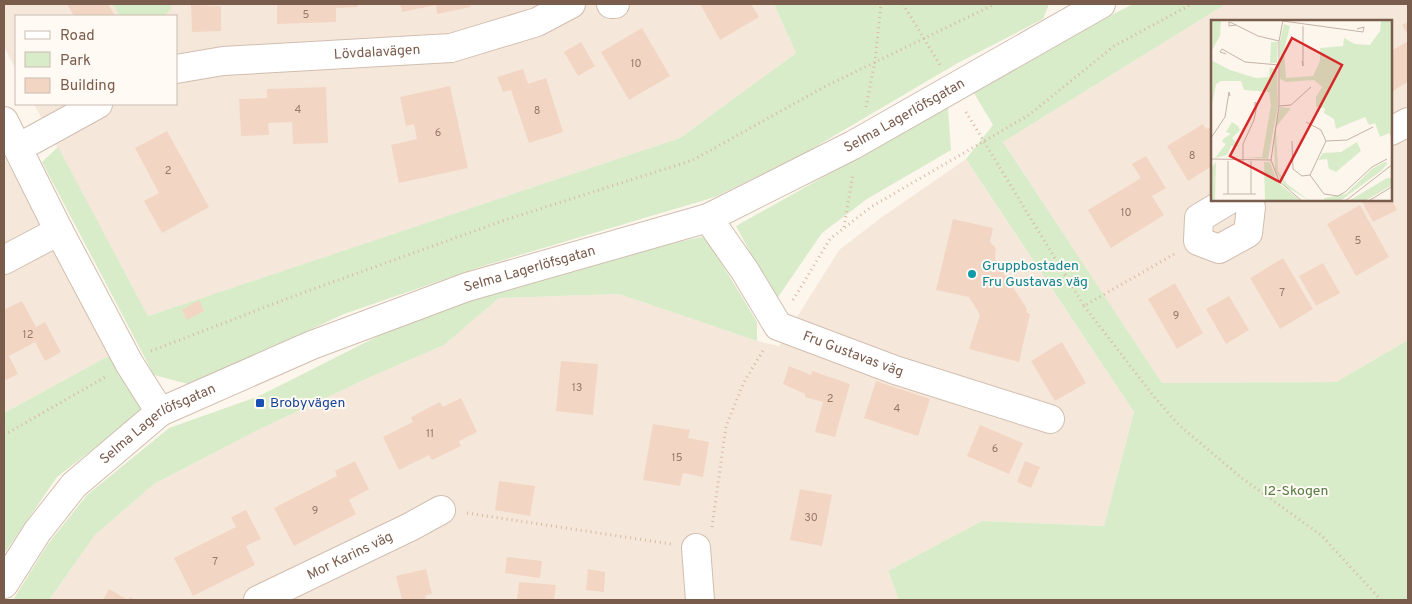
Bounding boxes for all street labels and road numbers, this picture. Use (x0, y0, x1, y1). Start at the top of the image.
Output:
street label: Lövdalavägen (333, 41, 421, 63)
street label: Selma Lagerlöfsgatan (841, 75, 968, 157)
street label: Selma Lagerlöfsgatan (462, 242, 597, 296)
street label: Fru Gustavas väg (800, 328, 905, 381)
street label: Selma Lagerlöfsgatan (96, 380, 218, 468)
street label: Mor Karins väg (304, 528, 396, 584)

